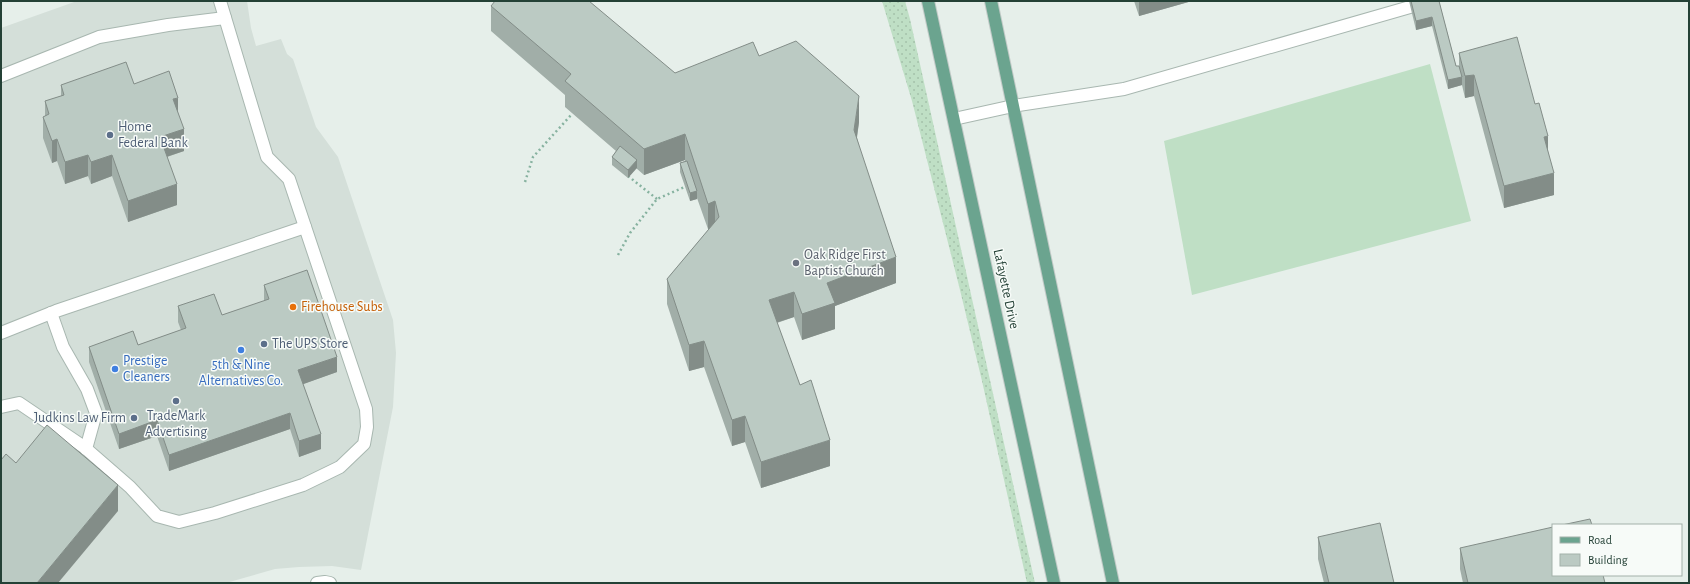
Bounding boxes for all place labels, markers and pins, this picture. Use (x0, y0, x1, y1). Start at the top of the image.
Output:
place label: Home Federal Bank (118, 120, 188, 150)
marker: Home Federal Bank (105, 130, 115, 140)
place label: Oak Ridge First Baptist Church (804, 248, 886, 278)
marker: Oak Ridge First Baptist Church (791, 258, 801, 268)
place label: Firehouse Subs (301, 300, 383, 314)
marker: Firehouse Subs (288, 302, 298, 312)
place label: The UPS Store (272, 337, 348, 351)
marker: The UPS Store (259, 339, 269, 349)
marker: 5th & Nine Alternatives Co. (236, 345, 246, 355)
place label: Prestige Cleaners (123, 354, 170, 384)
place label: 5th & Nine Alternatives Co. (199, 358, 283, 388)
marker: Prestige Cleaners (110, 364, 120, 374)
marker: TradeMark Advertising (171, 396, 181, 406)
place label: TradeMark Advertising (145, 409, 207, 439)
place label: Judkins Law Firm (34, 411, 126, 425)
marker: Judkins Law Firm (129, 413, 139, 423)

